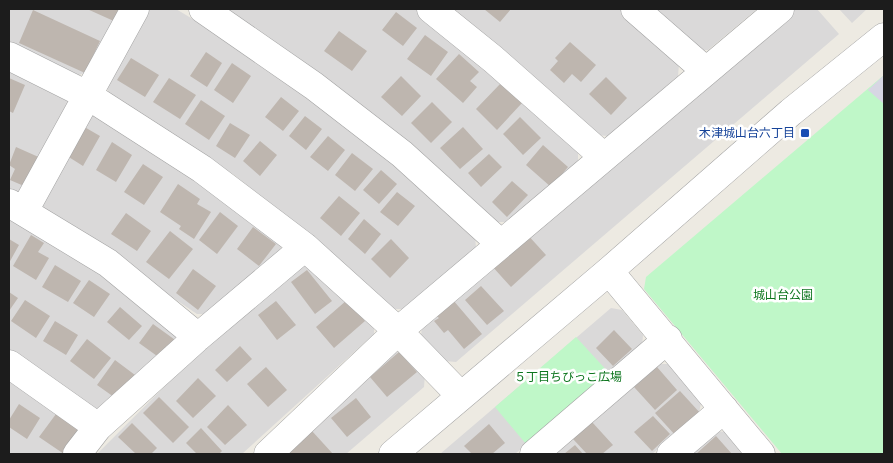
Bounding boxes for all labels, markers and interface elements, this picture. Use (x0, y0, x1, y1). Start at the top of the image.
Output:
place label: 木津城山台六丁目 (699, 126, 795, 140)
marker: 木津城山台六丁目 (799, 127, 811, 139)
park label: 城山台公園 (753, 288, 813, 302)
park label: ５丁目ちびっこ広場 (514, 370, 622, 384)

